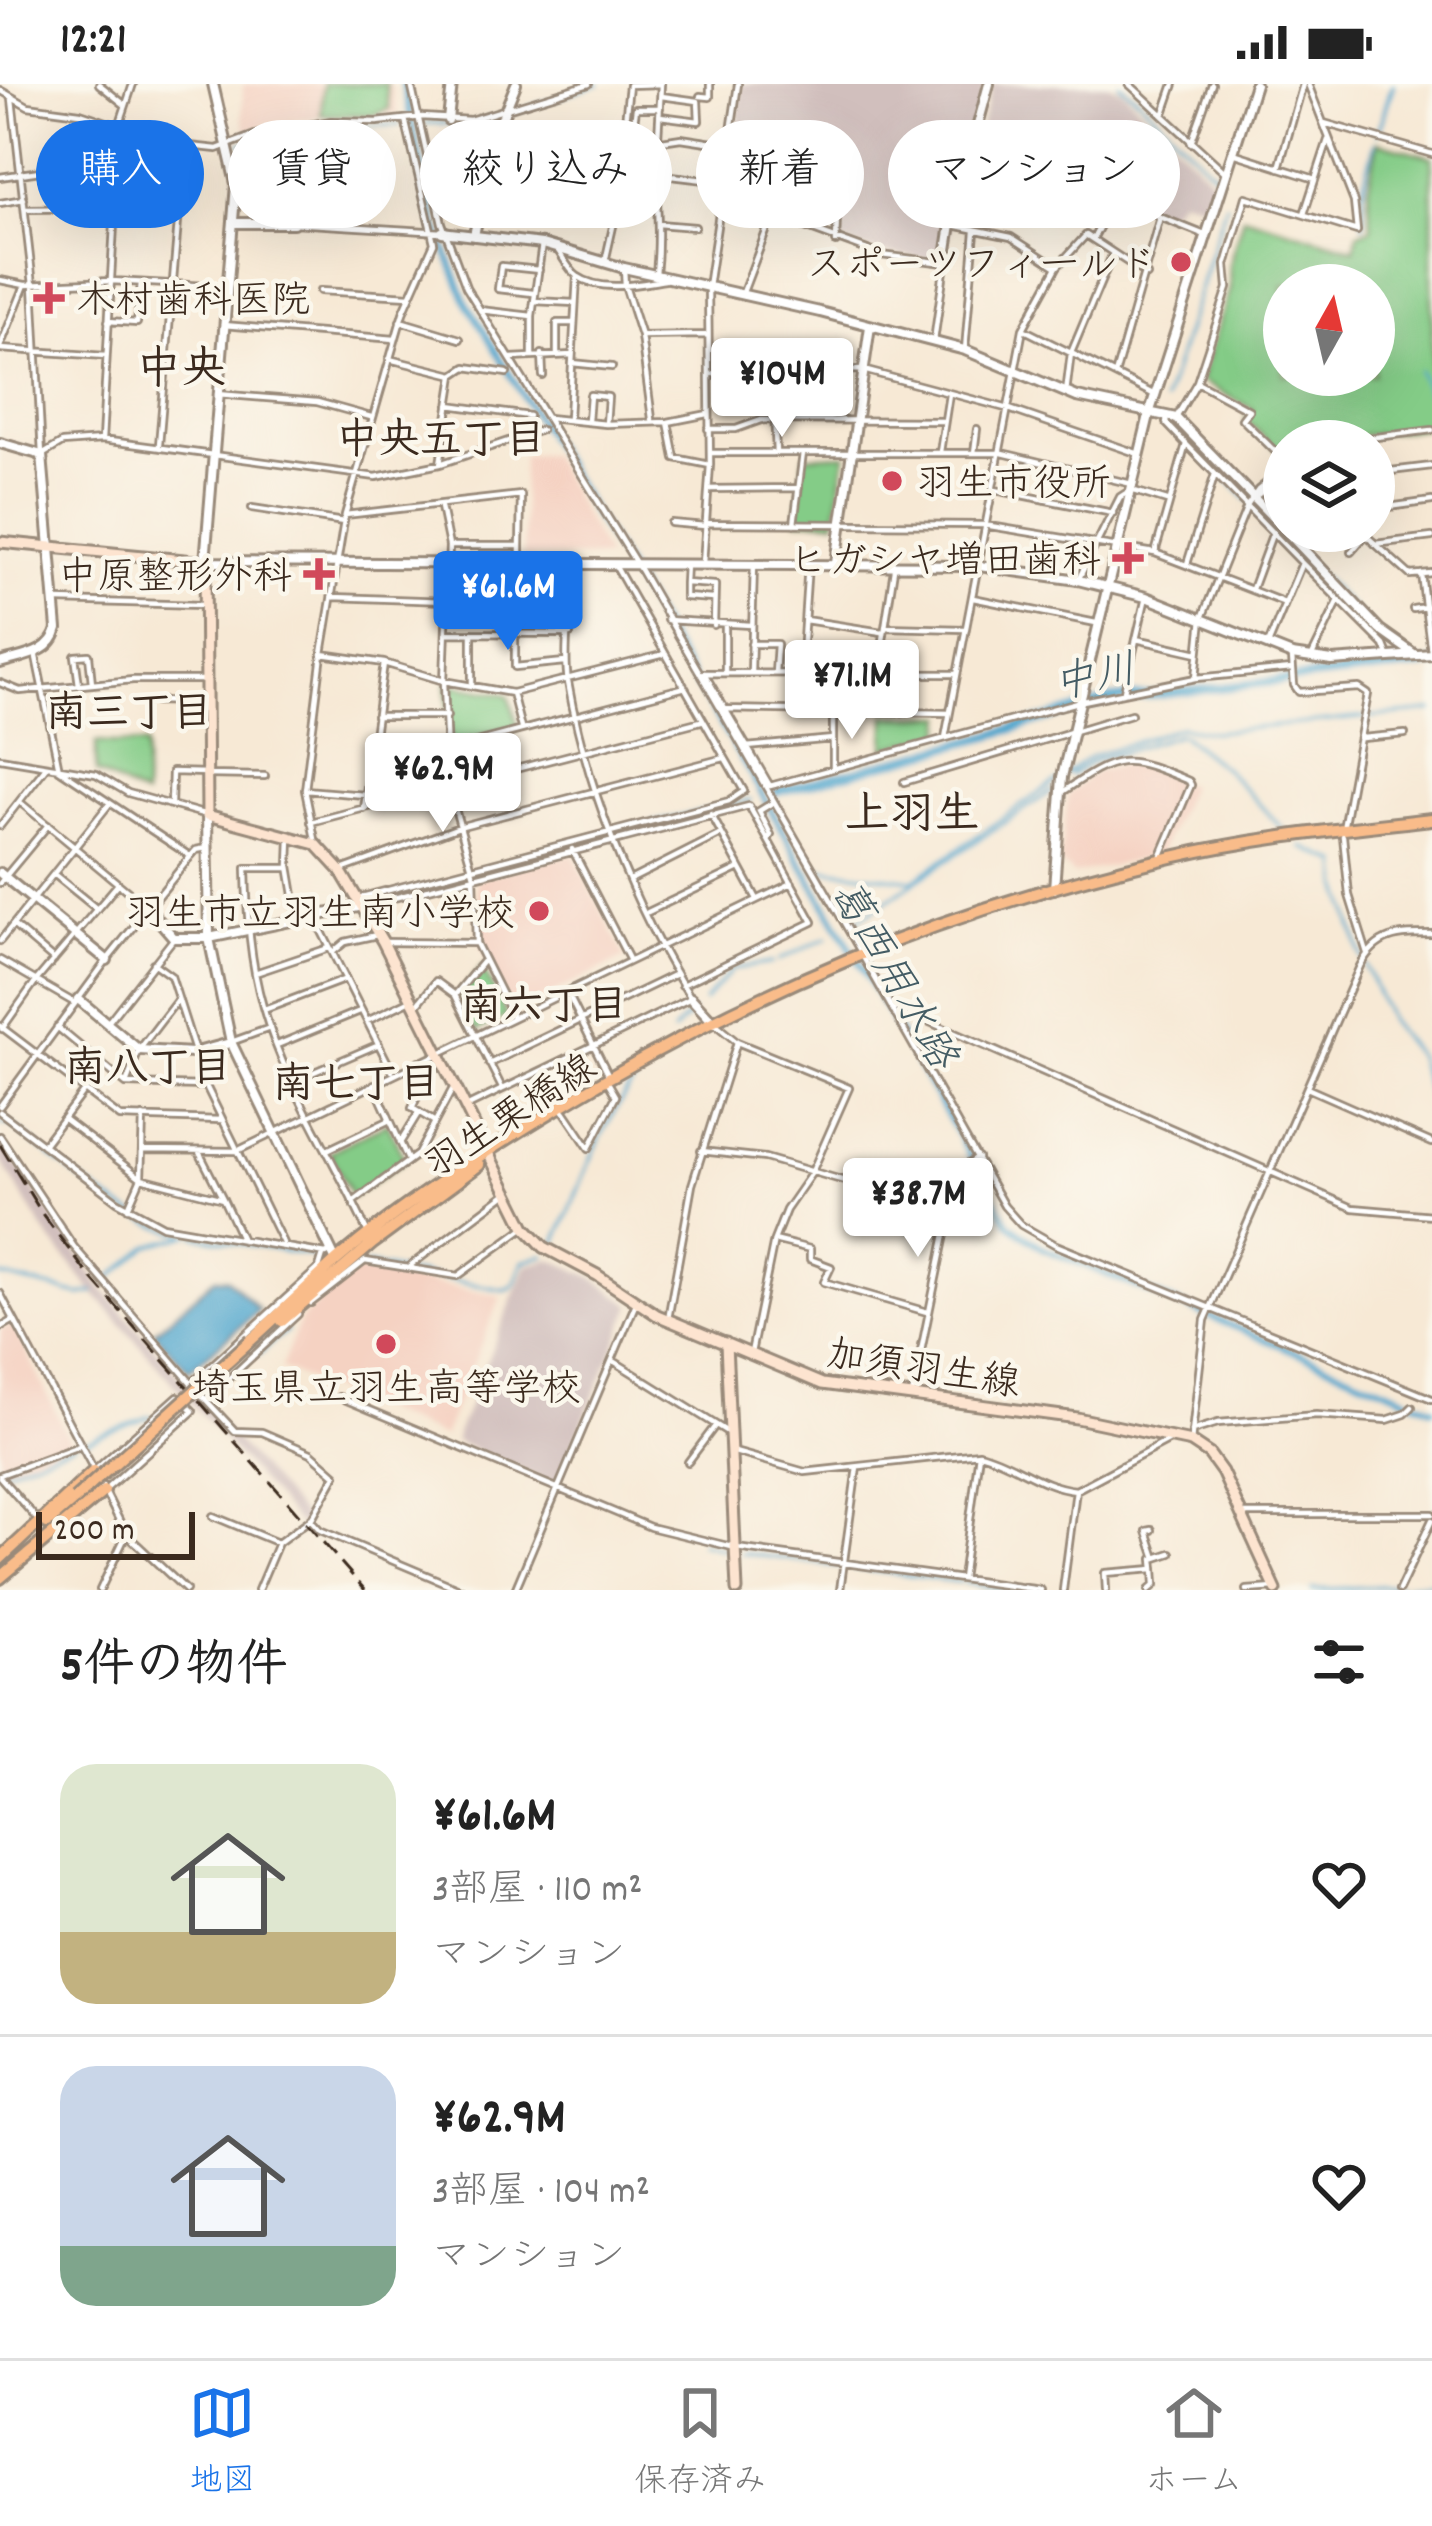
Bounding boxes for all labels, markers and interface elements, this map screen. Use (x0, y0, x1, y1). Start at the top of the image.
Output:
text: 12:21 (60, 10, 127, 74)
chip: 購入 (36, 120, 204, 228)
chip: 賃貸 (228, 120, 396, 228)
chip: 絞り込み (420, 120, 672, 228)
chip: 新着 (696, 120, 864, 228)
chip: マンション (888, 120, 1180, 228)
place label: スポーツフィ一ルド (807, 241, 1157, 296)
marker: スポーツフィ一ルド (1168, 249, 1194, 275)
north arrow (1263, 264, 1395, 396)
map controls (1263, 264, 1395, 552)
place label: 木村歯科医院 (76, 277, 310, 332)
marker: 木村歯科医院 (33, 282, 65, 314)
pin: ¥104M (698, 338, 866, 440)
district label: 中央 (136, 341, 226, 405)
text: ¥104M (738, 349, 826, 404)
district label: 中央五丁目 (336, 414, 546, 474)
button: layers (1263, 420, 1395, 552)
place label: 羽生市役所 (916, 460, 1111, 515)
marker: 羽生市役所 (879, 468, 905, 494)
place label: ヒガシヤ増田歯科 (789, 537, 1101, 592)
marker: ヒガシヤ増田歯科 (1112, 542, 1144, 574)
pin: ¥61.6M (410, 551, 606, 653)
place label: 中原整形外科 (58, 553, 292, 608)
marker: 中原整形外科 (303, 558, 335, 590)
text: ¥61.6M (461, 562, 555, 617)
pin: ¥71.1M (754, 640, 950, 742)
water label: 中川 (1048, 643, 1143, 719)
text: ¥71.1M (812, 651, 892, 706)
district label: 南三丁目 (45, 687, 213, 747)
pin: ¥62.9M (345, 733, 541, 835)
text: ¥62.9M (392, 744, 494, 799)
district label: 上羽生 (844, 786, 980, 850)
water label: 葛西用水路 (811, 871, 969, 1084)
place label: 羽生市立羽生南小学校 (125, 890, 515, 945)
marker: 羽生市立羽生南小学校 (526, 898, 552, 924)
district label: 南六丁目 (460, 980, 628, 1040)
district label: 南八丁目 (64, 1042, 232, 1102)
street label: 羽生栗橋線 (416, 1043, 609, 1196)
district label: 南七丁目 (272, 1058, 440, 1118)
pin: ¥38.7M (820, 1158, 1016, 1260)
text: ¥38.7M (870, 1169, 966, 1224)
street label: 加須羽生線 (822, 1330, 1024, 1415)
marker: 埼玉県立羽生高等学校 (373, 1331, 399, 1357)
place label: 埼玉県立羽生高等学校 (191, 1365, 581, 1420)
scale bar (36, 1506, 195, 1559)
text: 200 m (54, 1509, 135, 1556)
icon: filters (1306, 1629, 1372, 1695)
text: 5件の物件 (60, 1633, 288, 1705)
text: ¥61.6M (432, 1783, 556, 1855)
icon: home (156, 1812, 300, 1956)
icon: heart (1306, 1851, 1372, 1917)
text: 3部屋 · 110 m² (432, 1865, 642, 1920)
text: マンション (432, 1930, 625, 1985)
text: ¥62.9M (432, 2085, 566, 2157)
icon: home (156, 2114, 300, 2258)
icon: heart (1306, 2153, 1372, 2219)
text: 3部屋 · 104 m² (432, 2167, 650, 2222)
text: マンション (432, 2232, 625, 2287)
tab: 地図 (189, 2380, 255, 2507)
tab: 保存済み (634, 2380, 766, 2507)
tab: ホーム (1145, 2380, 1243, 2507)

